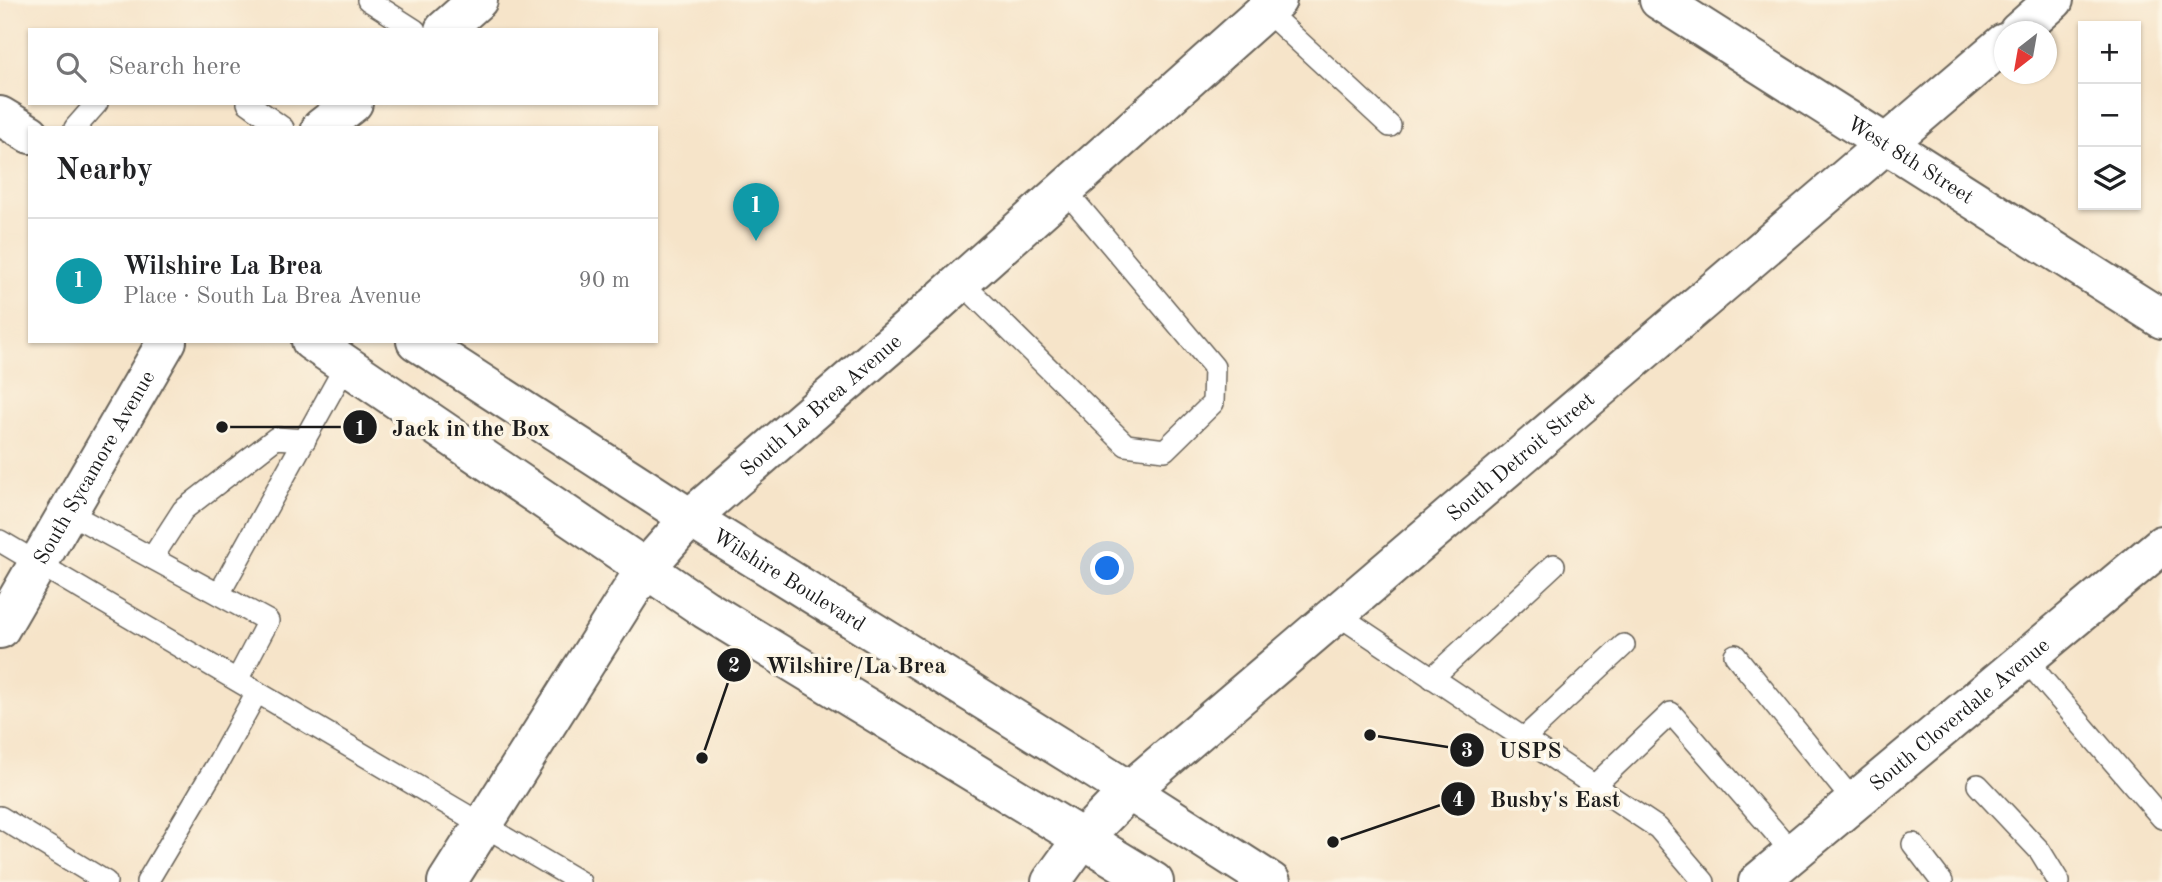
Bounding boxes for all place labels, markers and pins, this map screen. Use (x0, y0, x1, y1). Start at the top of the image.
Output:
pin: 1 (733, 183, 779, 241)
callout: Jack in the Box (343, 405, 564, 449)
callout: Wilshire/La Brea (717, 643, 960, 687)
callout: USPS (1450, 728, 1575, 772)
callout: Busby's East (1440, 777, 1634, 821)

